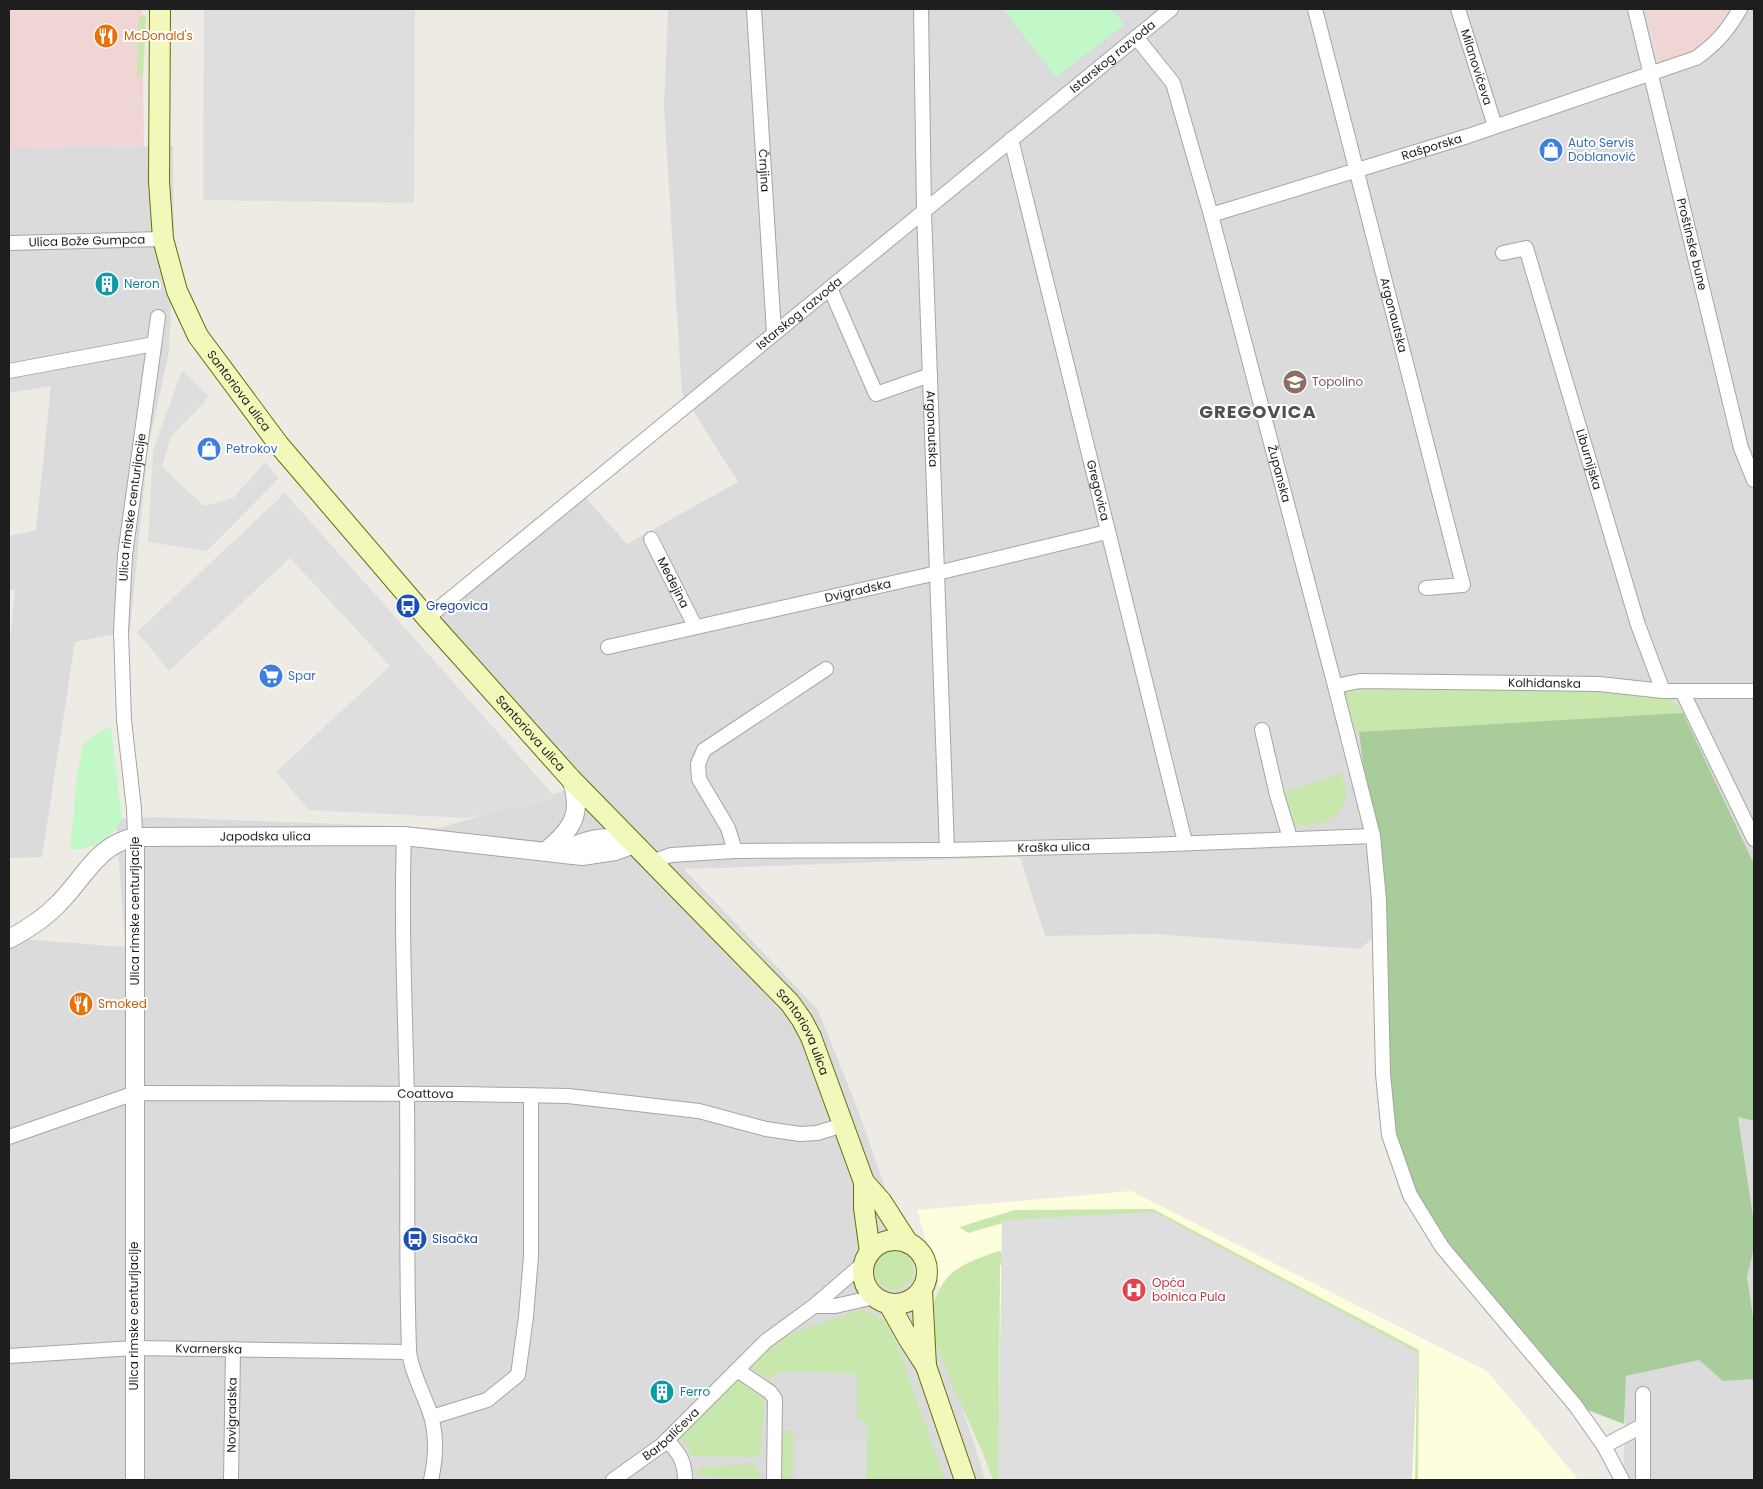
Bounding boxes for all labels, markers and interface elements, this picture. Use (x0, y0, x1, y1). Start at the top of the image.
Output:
street label: Istarskog razvoda (1066, 16, 1159, 97)
restaurant icon: McDonald's (93, 23, 119, 49)
place label: McDonald's (124, 27, 193, 44)
street label: Milanovićeva (1457, 27, 1497, 107)
street label: Rašporska (1399, 129, 1464, 164)
place label: Auto Servis Doblanović (1568, 134, 1636, 165)
shop icon: Auto Servis Doblanović (1538, 137, 1564, 163)
street label: Črnjina (755, 149, 774, 193)
street label: Proštinske bune (1673, 196, 1712, 292)
street label: Ulica Bože Gumpca (28, 230, 146, 250)
building icon: Neron (94, 271, 120, 297)
street label: Istarskog razvoda (752, 273, 845, 353)
place label: Neron (124, 275, 160, 292)
street label: Argonautska (1376, 276, 1412, 354)
street label: Santoriova ulica (203, 347, 275, 435)
school or university icon: Topolino (1282, 369, 1308, 395)
place label: Topolino (1312, 373, 1364, 390)
street label: Argonautska (922, 390, 942, 468)
district label: GREGOVICA (1199, 399, 1317, 424)
street label: Liburnijska (1572, 427, 1606, 492)
street label: Ulica rimske centurijacije (115, 432, 150, 582)
shop icon: Petrokov (196, 436, 222, 462)
place label: Petrokov (226, 440, 278, 457)
street label: Županska (1264, 443, 1295, 504)
street label: Gregovica (1083, 458, 1114, 523)
street label: Medejina (654, 554, 694, 611)
street label: Dvigradska (823, 575, 892, 606)
bus stop icon: Gregovica (395, 593, 421, 619)
place label: Gregovica (426, 597, 488, 614)
supermarket icon: Spar (258, 663, 284, 689)
place label: Spar (288, 667, 316, 684)
street label: Kolhiđanska (1508, 674, 1581, 692)
street label: Santoriova ulica (492, 691, 569, 775)
street label: Japodska ulica (220, 827, 311, 845)
street label: Ulica rimske centurijacije (126, 836, 143, 986)
street label: Kraška ulica (1017, 837, 1090, 856)
street label: Santoriova ulica (772, 985, 833, 1077)
restaurant icon: Smoked (68, 991, 94, 1017)
place label: Smoked (98, 995, 147, 1012)
street label: Coattova (397, 1085, 454, 1102)
bus stop icon: Sisačka (402, 1226, 428, 1252)
place label: Sisačka (432, 1230, 478, 1247)
street label: Ulica rimske centurijacije (125, 1241, 142, 1391)
place label: Opća bolnica Pula (1152, 1274, 1226, 1305)
hospital icon: Opća bolnica Pula (1121, 1277, 1147, 1303)
street label: Kvarnerska (175, 1340, 242, 1358)
street label: Novigradska (222, 1377, 241, 1453)
building icon: Ferro (649, 1379, 675, 1405)
place label: Ferro (680, 1383, 710, 1400)
street label: Barbalićeva (639, 1404, 703, 1464)

